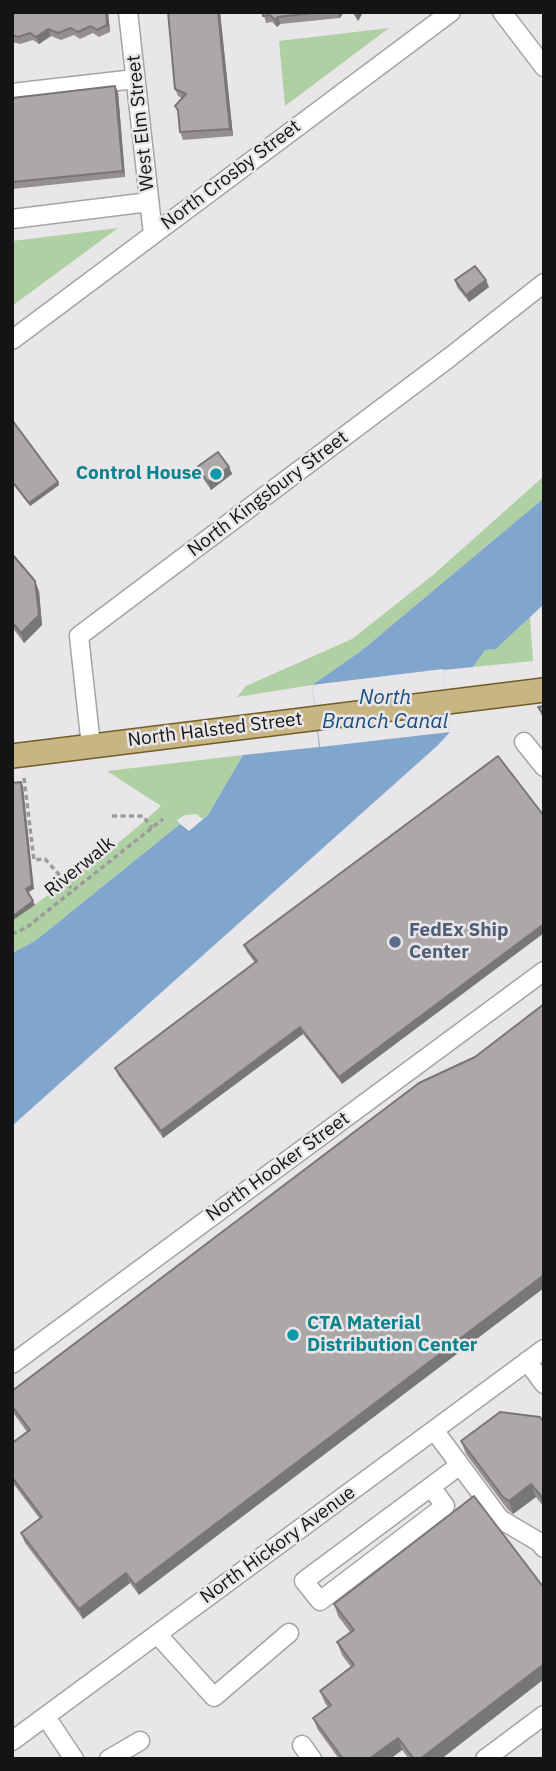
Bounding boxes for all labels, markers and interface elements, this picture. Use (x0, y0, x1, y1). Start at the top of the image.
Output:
street label: West Elm Street (123, 54, 159, 192)
street label: North Crosby Street (157, 115, 305, 235)
street label: North Kingsbury Street (183, 426, 353, 562)
place label: Control House (76, 463, 202, 485)
marker: Control House (208, 466, 224, 482)
water label: North Branch Canal (322, 685, 448, 735)
street label: North Halsted Street (126, 708, 304, 752)
street label: Riverwalk (40, 832, 120, 902)
place label: FedEx Ship Center (409, 920, 509, 964)
marker: FedEx Ship Center (387, 934, 403, 950)
street label: North Hooker Street (202, 1107, 354, 1227)
place label: CTA Material Distribution Center (307, 1313, 478, 1357)
marker: CTA Material Distribution Center (285, 1327, 301, 1343)
street label: North Hickory Avenue (196, 1481, 360, 1609)

